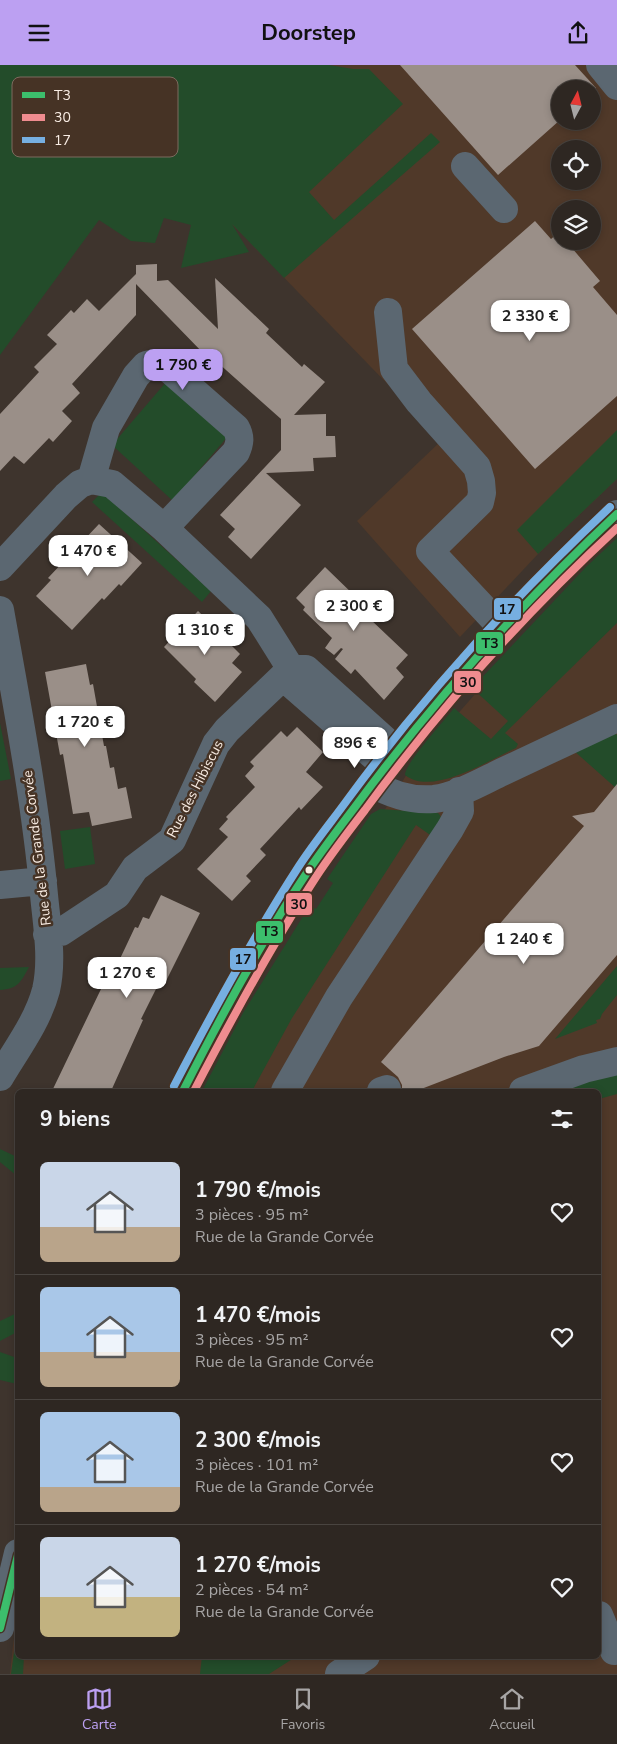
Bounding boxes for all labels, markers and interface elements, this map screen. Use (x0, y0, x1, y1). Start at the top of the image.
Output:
text: Doorstep (261, 18, 356, 48)
icon: menu (25, 19, 53, 47)
icon: share (564, 19, 592, 47)
legend (12, 77, 178, 157)
north arrow (551, 80, 601, 130)
map controls (551, 80, 601, 250)
text: T3 (54, 86, 71, 105)
text: 30 (54, 108, 71, 127)
text: 17 (54, 131, 71, 150)
button: locate (551, 140, 601, 190)
button: layers (551, 200, 601, 250)
pin: 2 330 € (484, 299, 576, 342)
text: 2 330 € (502, 305, 558, 327)
pin: 1 790 € (137, 349, 229, 391)
text: 1 790 € (155, 354, 211, 376)
pin: 1 470 € (42, 535, 134, 577)
text: 1 470 € (60, 540, 116, 562)
pin: 2 300 € (308, 589, 400, 632)
text: 2 300 € (326, 595, 382, 617)
line badge: 17 (493, 597, 522, 621)
text: 17 (499, 600, 515, 619)
pin: 1 310 € (159, 613, 251, 656)
text: 1 310 € (177, 619, 233, 641)
line badge: T3 (475, 631, 504, 655)
text: T3 (481, 634, 499, 653)
line badge: 30 (453, 670, 482, 694)
text: 30 (460, 673, 476, 692)
pin: 1 720 € (39, 705, 131, 748)
text: 1 720 € (57, 711, 113, 733)
pin: 896 € (320, 727, 390, 769)
text: 896 € (334, 732, 376, 754)
street label: Rue des Hibiscus (162, 737, 228, 841)
street label: Rue de la Grande Corvée (18, 769, 56, 927)
unlabelled marker (304, 865, 314, 875)
line badge: 30 (285, 892, 313, 916)
text: 30 (291, 895, 307, 914)
line badge: T3 (255, 920, 284, 944)
text: T3 (261, 922, 279, 941)
pin: 1 240 € (478, 923, 570, 965)
text: 1 240 € (496, 928, 552, 950)
line badge: 17 (229, 947, 257, 971)
text: 17 (235, 950, 251, 969)
pin: 1 270 € (81, 957, 173, 999)
text: 1 270 € (99, 962, 155, 984)
text: 9 biens (40, 1105, 110, 1133)
icon: filters (548, 1105, 576, 1133)
text: 1 790 €/mois (195, 1176, 321, 1204)
icon: home (80, 1182, 140, 1242)
icon: heart (548, 1198, 576, 1226)
text: 3 pièces · 95 m² (195, 1204, 309, 1226)
text: Rue de la Grande Corvée (195, 1226, 374, 1248)
text: 1 470 €/mois (195, 1301, 321, 1329)
icon: home (80, 1307, 140, 1367)
icon: heart (548, 1323, 576, 1351)
text: 3 pièces · 95 m² (195, 1329, 309, 1351)
text: Rue de la Grande Corvée (195, 1351, 374, 1373)
text: 2 300 €/mois (195, 1426, 321, 1454)
icon: home (80, 1432, 140, 1492)
icon: heart (548, 1448, 576, 1476)
text: 3 pièces · 101 m² (195, 1454, 318, 1476)
text: Rue de la Grande Corvée (195, 1476, 374, 1498)
text: 1 270 €/mois (195, 1551, 321, 1579)
icon: home (80, 1557, 140, 1617)
icon: heart (548, 1573, 576, 1601)
text: 2 pièces · 54 m² (195, 1579, 309, 1601)
text: Rue de la Grande Corvée (195, 1601, 374, 1623)
tab: Carte (82, 1685, 116, 1734)
tab: Favoris (280, 1685, 325, 1734)
tab: Accueil (489, 1685, 535, 1734)

